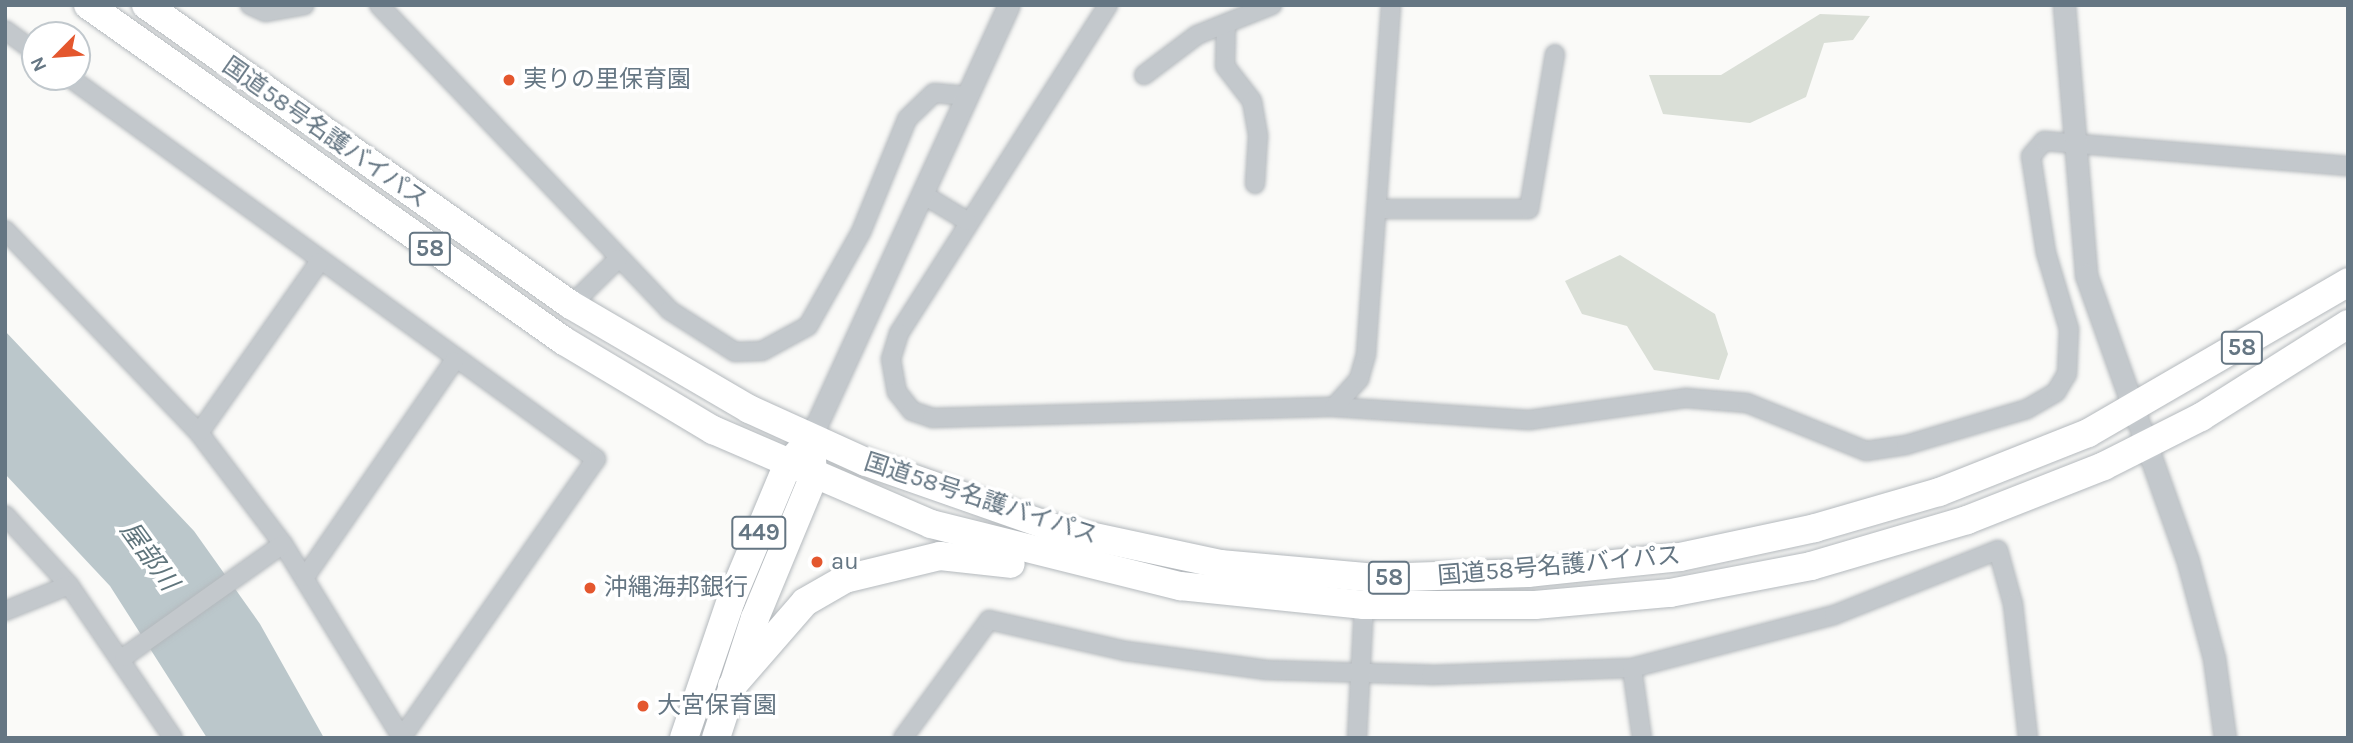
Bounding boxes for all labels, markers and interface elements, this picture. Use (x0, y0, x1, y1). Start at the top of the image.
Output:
north arrow (21, 21, 91, 91)
street label: 国道58号名護バイパス (217, 51, 433, 215)
text: N (26, 53, 52, 75)
place label: 実りの里保育園 (523, 66, 691, 94)
marker: 実りの里保育園 (501, 72, 517, 88)
road number: 58 (407, 230, 453, 268)
road number: 58 (2219, 328, 2265, 368)
street label: 国道58号名護バイパス (860, 448, 1102, 550)
road number: 449 (731, 513, 787, 552)
water label: 屋部川 (113, 515, 185, 597)
street label: 国道58号名護バイパス (1436, 541, 1682, 591)
place label: au (831, 548, 859, 576)
marker: au (809, 554, 825, 570)
road number: 58 (1366, 558, 1412, 598)
place label: 沖縄海邦銀行 (604, 574, 748, 602)
marker: 沖縄海邦銀行 (582, 580, 598, 596)
place label: 大宮保育園 (657, 692, 777, 720)
marker: 大宮保育園 (635, 698, 651, 714)

